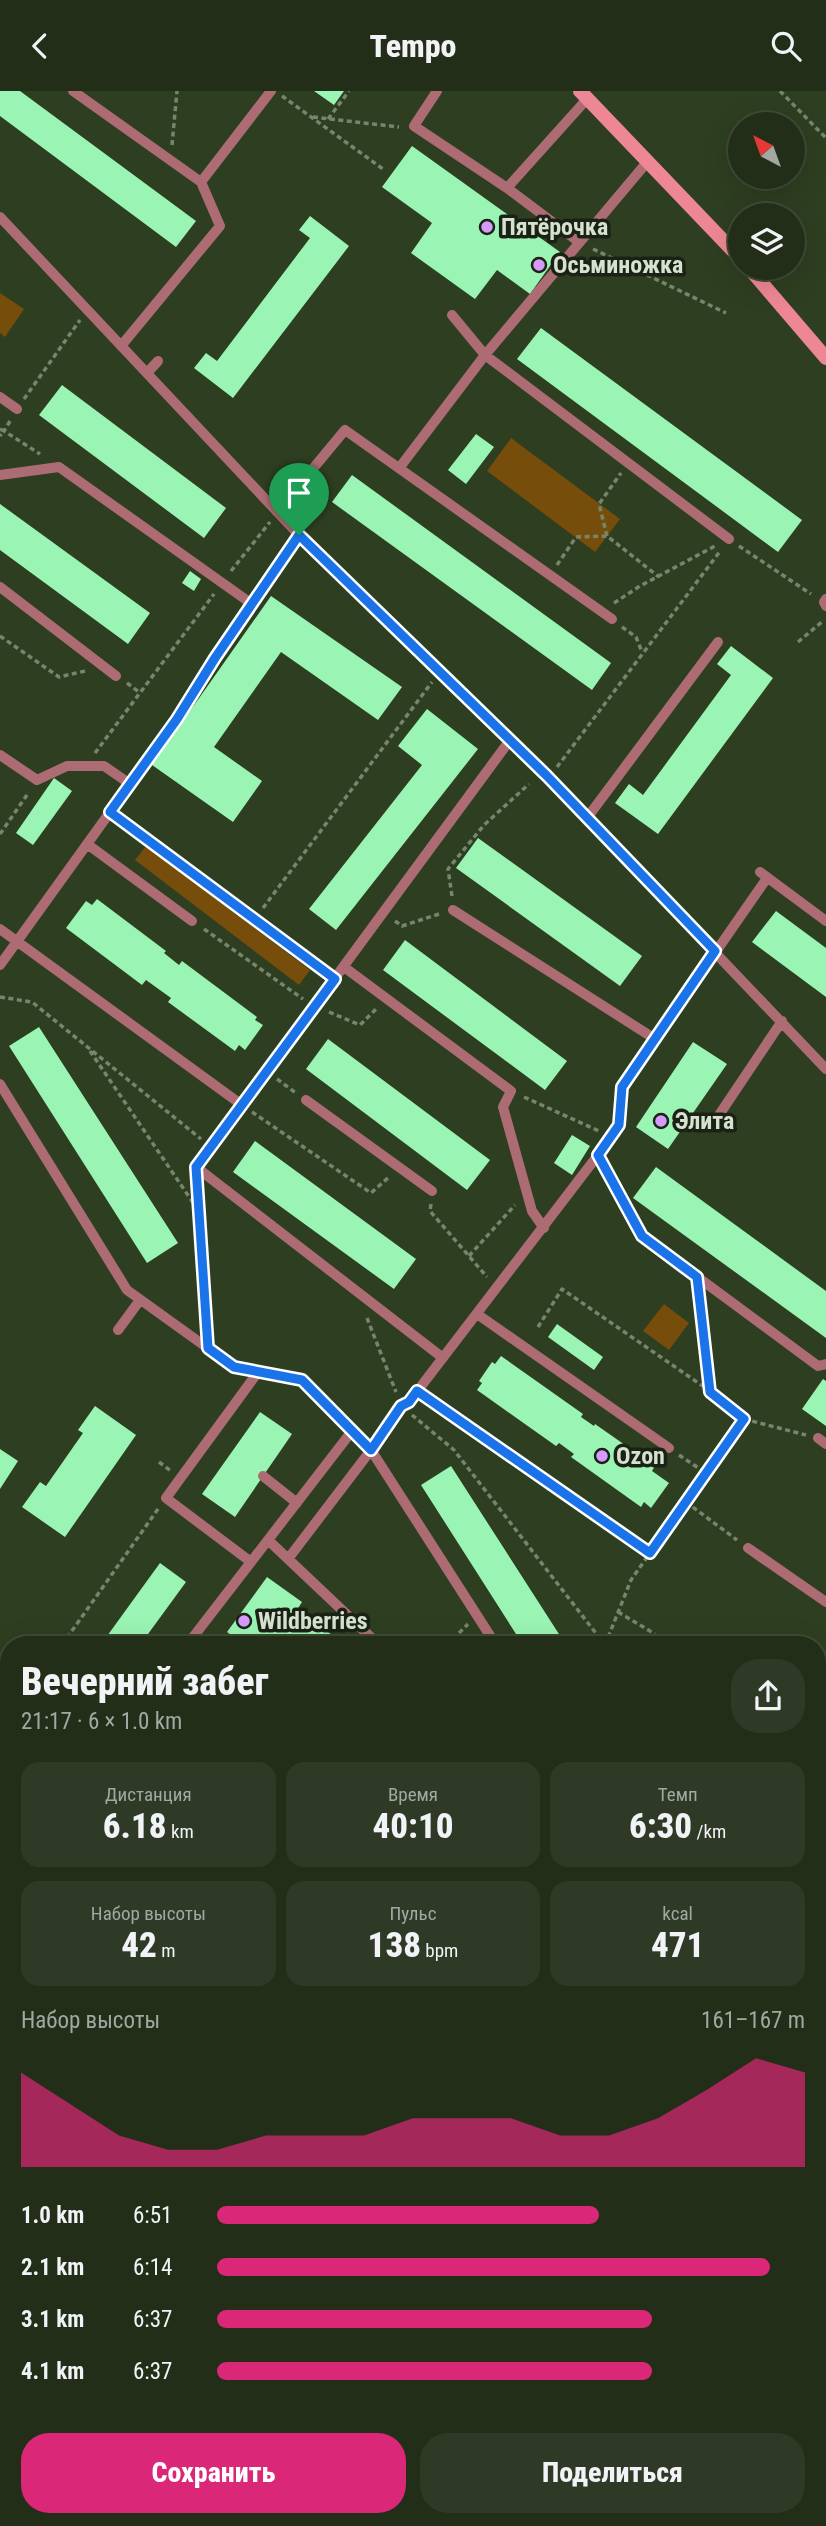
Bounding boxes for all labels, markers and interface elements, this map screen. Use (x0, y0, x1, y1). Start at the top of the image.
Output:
icon: back (21, 27, 59, 65)
text: Tempo (370, 27, 456, 65)
icon: search (767, 27, 805, 65)
north arrow (728, 112, 805, 189)
map controls (728, 112, 805, 280)
button: layers (728, 203, 805, 280)
place label: Пятёрочка (501, 213, 608, 241)
marker: Пятёрочка (479, 219, 495, 235)
place label: Осьминожка (553, 251, 683, 279)
marker: Осьминожка (531, 257, 547, 273)
pin (269, 463, 329, 535)
icon: arrive (280, 474, 318, 512)
place label: Элита (675, 1107, 734, 1135)
marker: Элита (653, 1113, 669, 1129)
place label: Ozon (616, 1442, 665, 1470)
marker: Ozon (594, 1448, 610, 1464)
place label: Wildberries (258, 1607, 368, 1635)
marker: Wildberries (236, 1613, 252, 1629)
button: share (731, 1659, 805, 1733)
text: Вечерний забег (21, 1660, 269, 1704)
text: 21:17 · 6 × 1.0 km (21, 1708, 182, 1735)
text: Дистанция (105, 1783, 192, 1806)
text: Время (388, 1783, 438, 1806)
text: Темп (658, 1783, 698, 1806)
text: 6.18 (103, 1806, 167, 1847)
text: 40:10 (372, 1806, 454, 1847)
text: 6:30 (629, 1806, 692, 1847)
text: km (167, 1820, 194, 1843)
text: /km (692, 1820, 726, 1843)
text: Набор высоты (91, 1902, 206, 1925)
text: Пульс (390, 1902, 436, 1925)
text: kcal (662, 1902, 693, 1925)
text: 42 (121, 1925, 157, 1966)
text: 138 (368, 1925, 421, 1966)
text: 471 (651, 1925, 704, 1966)
text: m (157, 1939, 175, 1962)
text: bpm (421, 1939, 458, 1962)
text: Набор высоты (21, 2007, 160, 2034)
text: 161–167 m (701, 2007, 805, 2034)
text: 1.0 km (21, 2202, 84, 2229)
text: 6:51 (133, 2202, 172, 2229)
text: 2.1 km (21, 2254, 84, 2281)
text: 6:14 (133, 2254, 172, 2281)
text: 3.1 km (21, 2306, 84, 2333)
text: 6:37 (133, 2306, 172, 2333)
text: 4.1 km (21, 2358, 84, 2385)
text: 6:37 (133, 2358, 172, 2385)
button: Сохранить (21, 2433, 406, 2513)
button: Поделиться (420, 2433, 805, 2513)

